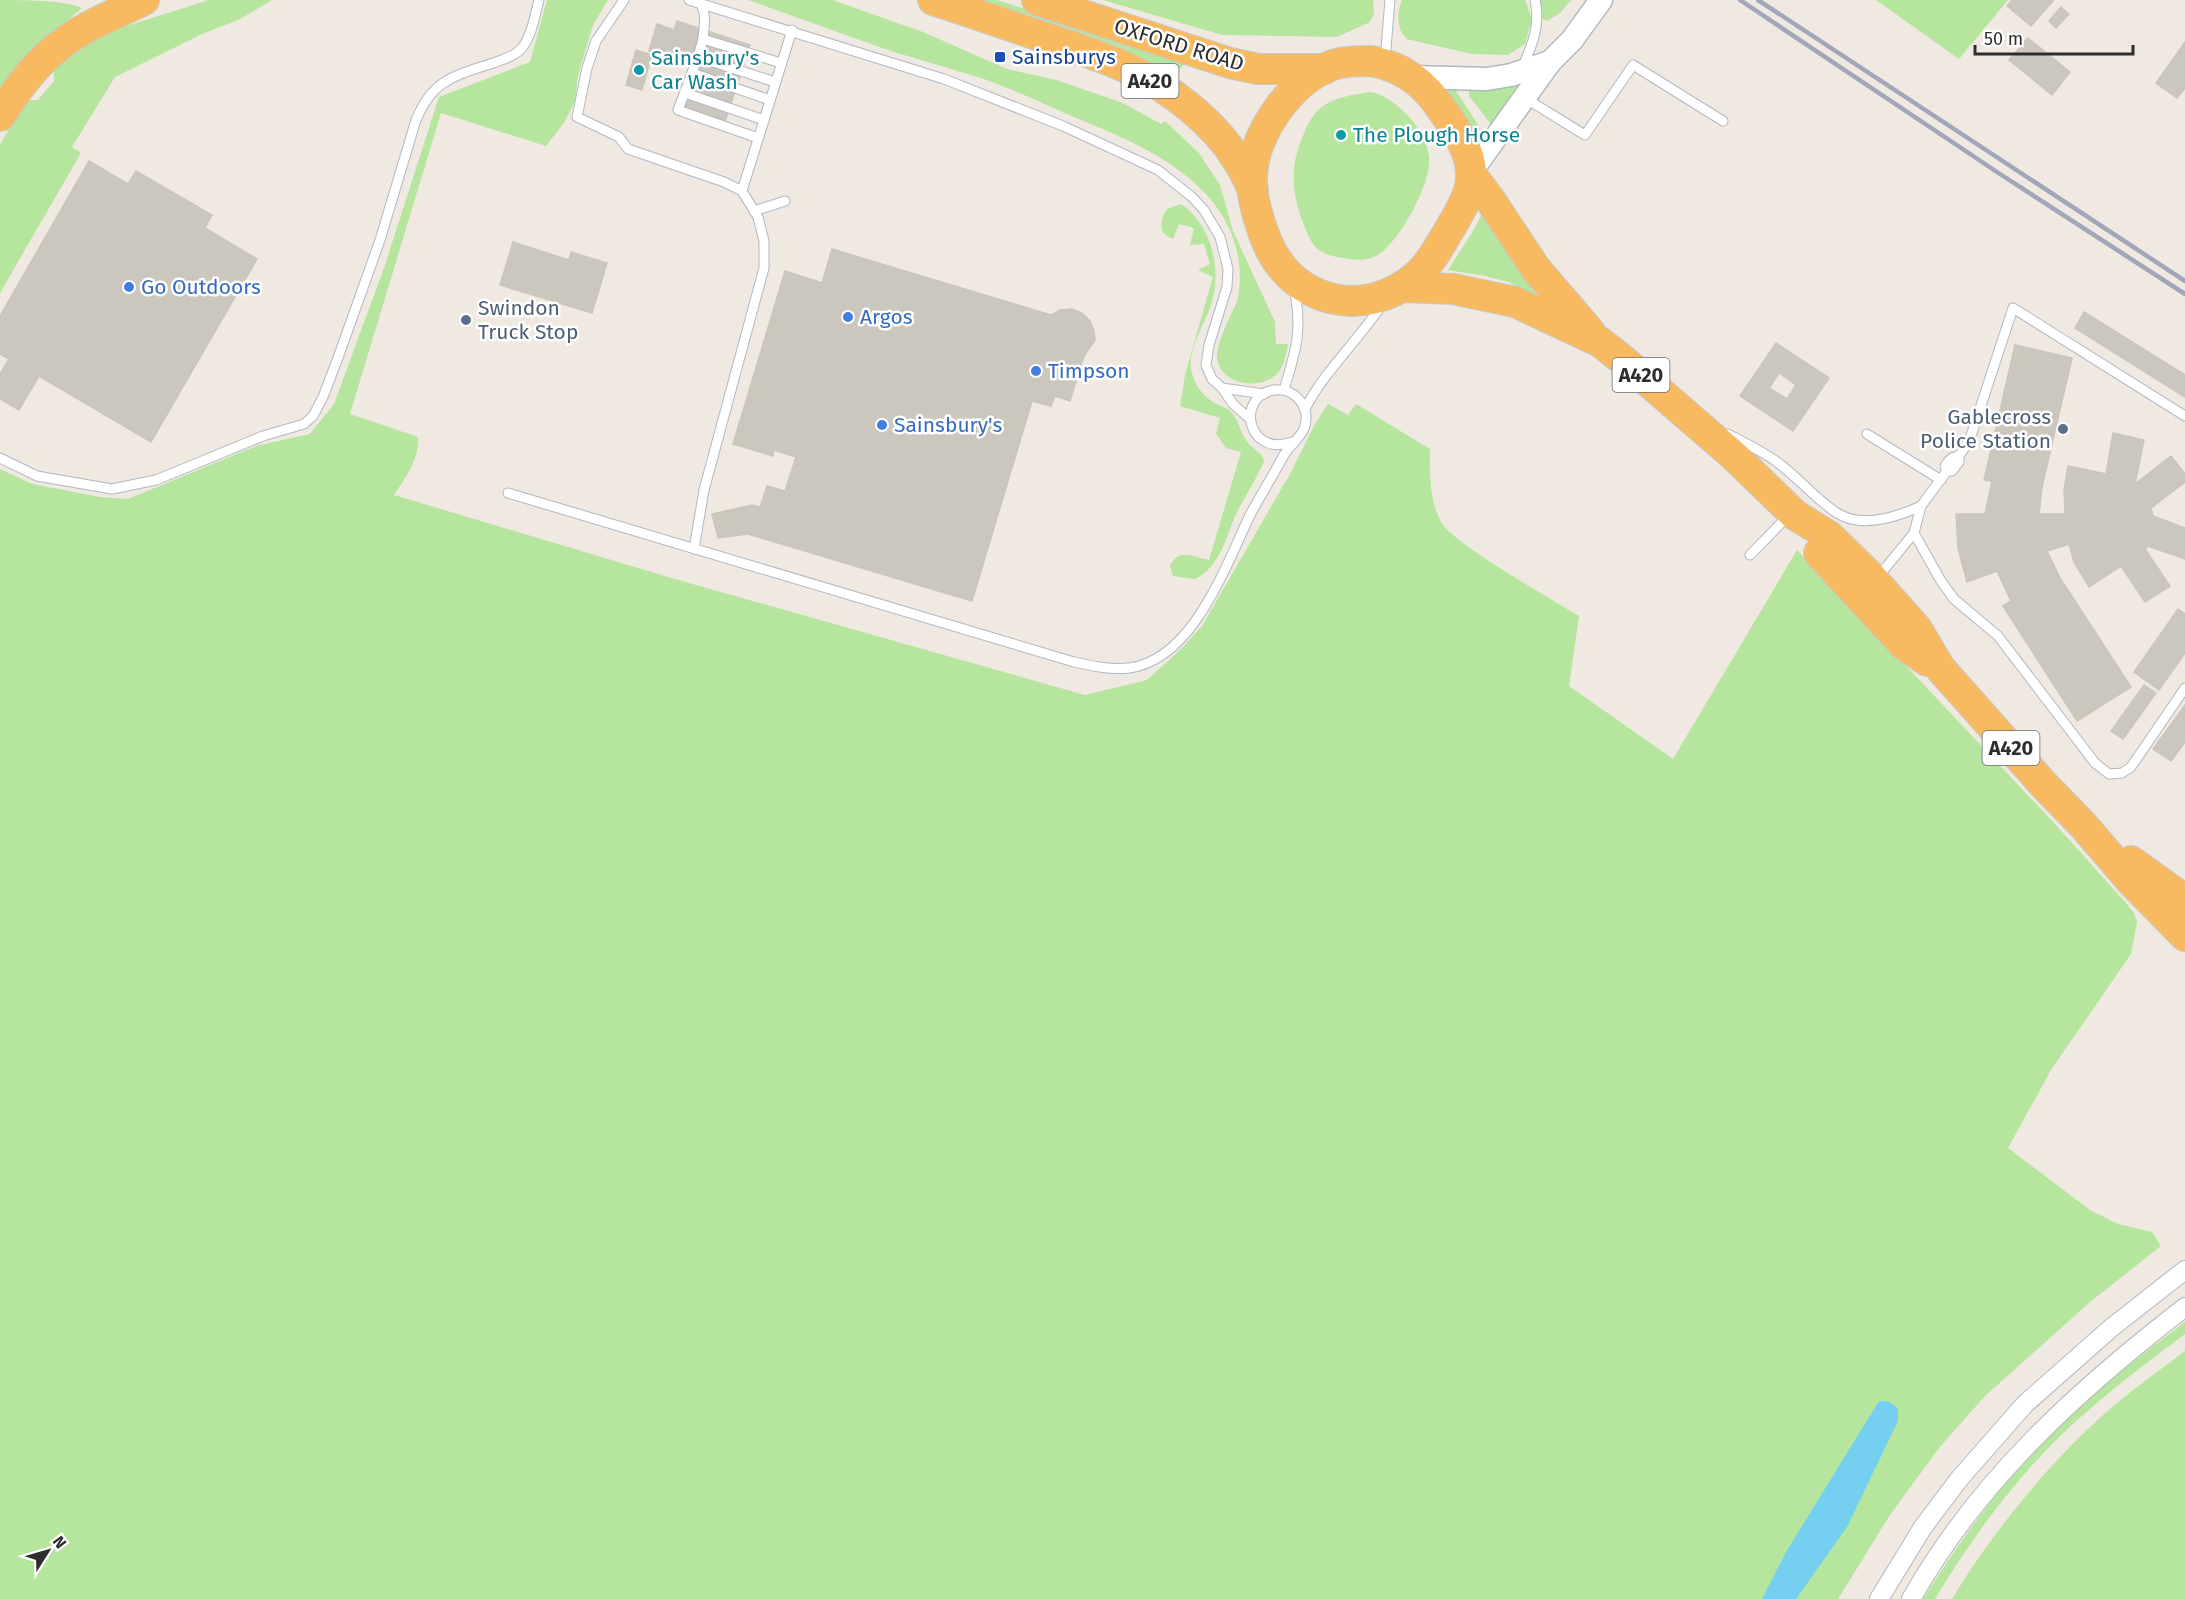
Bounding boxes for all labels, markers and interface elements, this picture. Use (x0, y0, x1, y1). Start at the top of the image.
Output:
street label: OXFORD ROAD (1111, 13, 1247, 77)
scale bar (1975, 18, 2132, 56)
text: 50 m (1984, 28, 2023, 50)
place label: Sainsburys (1012, 44, 1116, 70)
place label: Sainsbury's Car Wash (651, 45, 759, 95)
marker: Sainsburys (993, 50, 1007, 64)
marker: Sainsbury's Car Wash (632, 63, 646, 77)
road number: A420 (1122, 64, 1178, 98)
place label: The Plough Horse (1353, 122, 1520, 148)
marker: The Plough Horse (1334, 128, 1348, 142)
place label: Go Outdoors (141, 274, 261, 300)
marker: Go Outdoors (122, 280, 136, 294)
place label: Swindon Truck Stop (478, 295, 578, 345)
place label: Argos (860, 304, 913, 330)
marker: Argos (841, 310, 855, 324)
marker: Swindon Truck Stop (459, 313, 473, 327)
place label: Timpson (1048, 358, 1130, 384)
road number: A420 (1612, 358, 1670, 392)
marker: Timpson (1029, 364, 1043, 378)
place label: Gablecross Police Station (1920, 404, 2051, 454)
place label: Sainsbury's (894, 412, 1002, 438)
marker: Sainsbury's (875, 418, 889, 432)
marker: Gablecross Police Station (2056, 422, 2070, 436)
road number: A420 (1982, 731, 2040, 765)
north arrow (18, 1521, 78, 1581)
text: N (49, 1532, 70, 1552)

